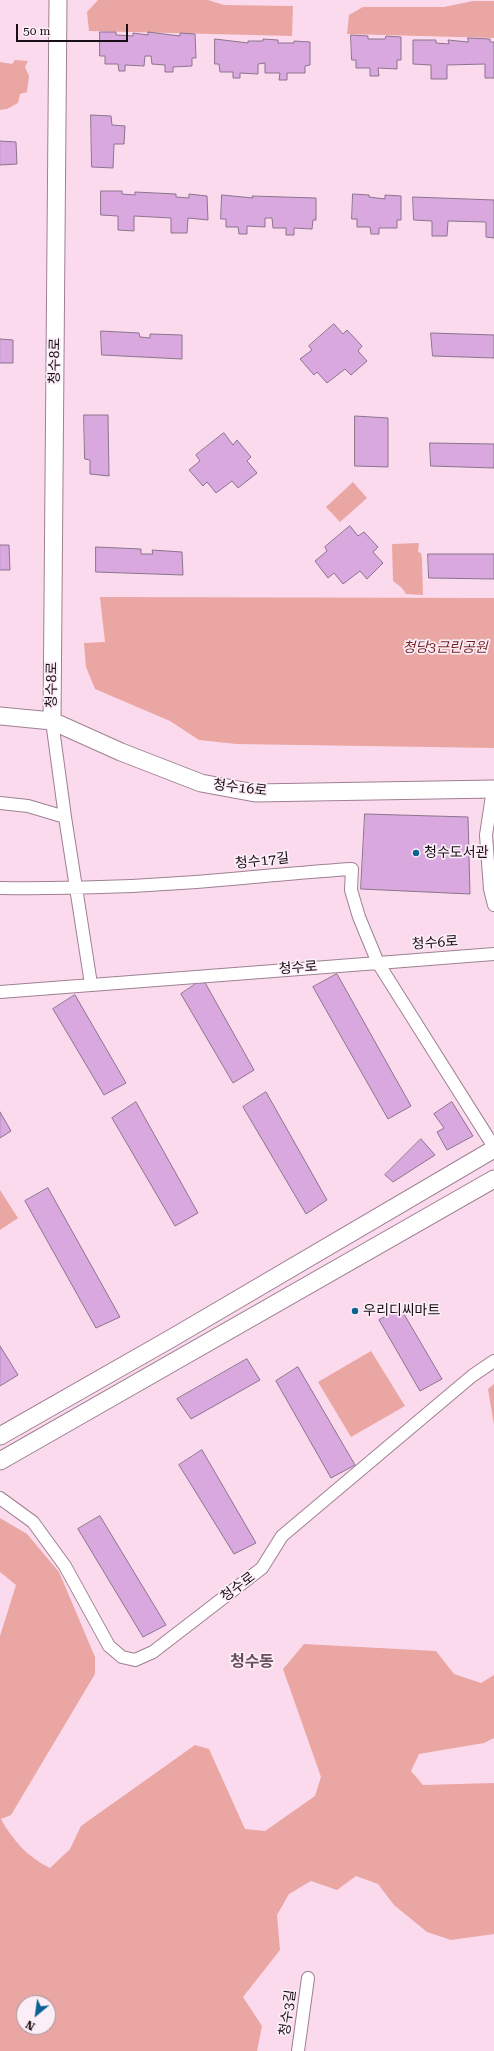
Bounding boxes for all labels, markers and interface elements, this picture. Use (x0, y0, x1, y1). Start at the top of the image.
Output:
scale bar (18, 16, 130, 42)
text: 50 m (23, 24, 50, 38)
street label: 청수8로 (46, 338, 64, 384)
park label: 청당3근린공원 (402, 640, 488, 656)
street label: 청수8로 (43, 662, 61, 708)
street label: 청수16로 (212, 776, 268, 800)
place label: 청수도서관 (424, 845, 488, 861)
marker: 청수도서관 (411, 848, 421, 858)
street label: 청수17길 (234, 850, 290, 872)
street label: 청수6로 (411, 933, 459, 953)
street label: 청수로 (278, 958, 318, 978)
place label: 우리디씨마트 (363, 1303, 440, 1319)
marker: 우리디씨마트 (350, 1306, 360, 1316)
street label: 청수로 (218, 1569, 258, 1605)
district label: 청수동 (230, 1652, 274, 1672)
street label: 청수3길 (276, 1989, 300, 2037)
north arrow (16, 1995, 56, 2035)
text: N (24, 2017, 37, 2033)

